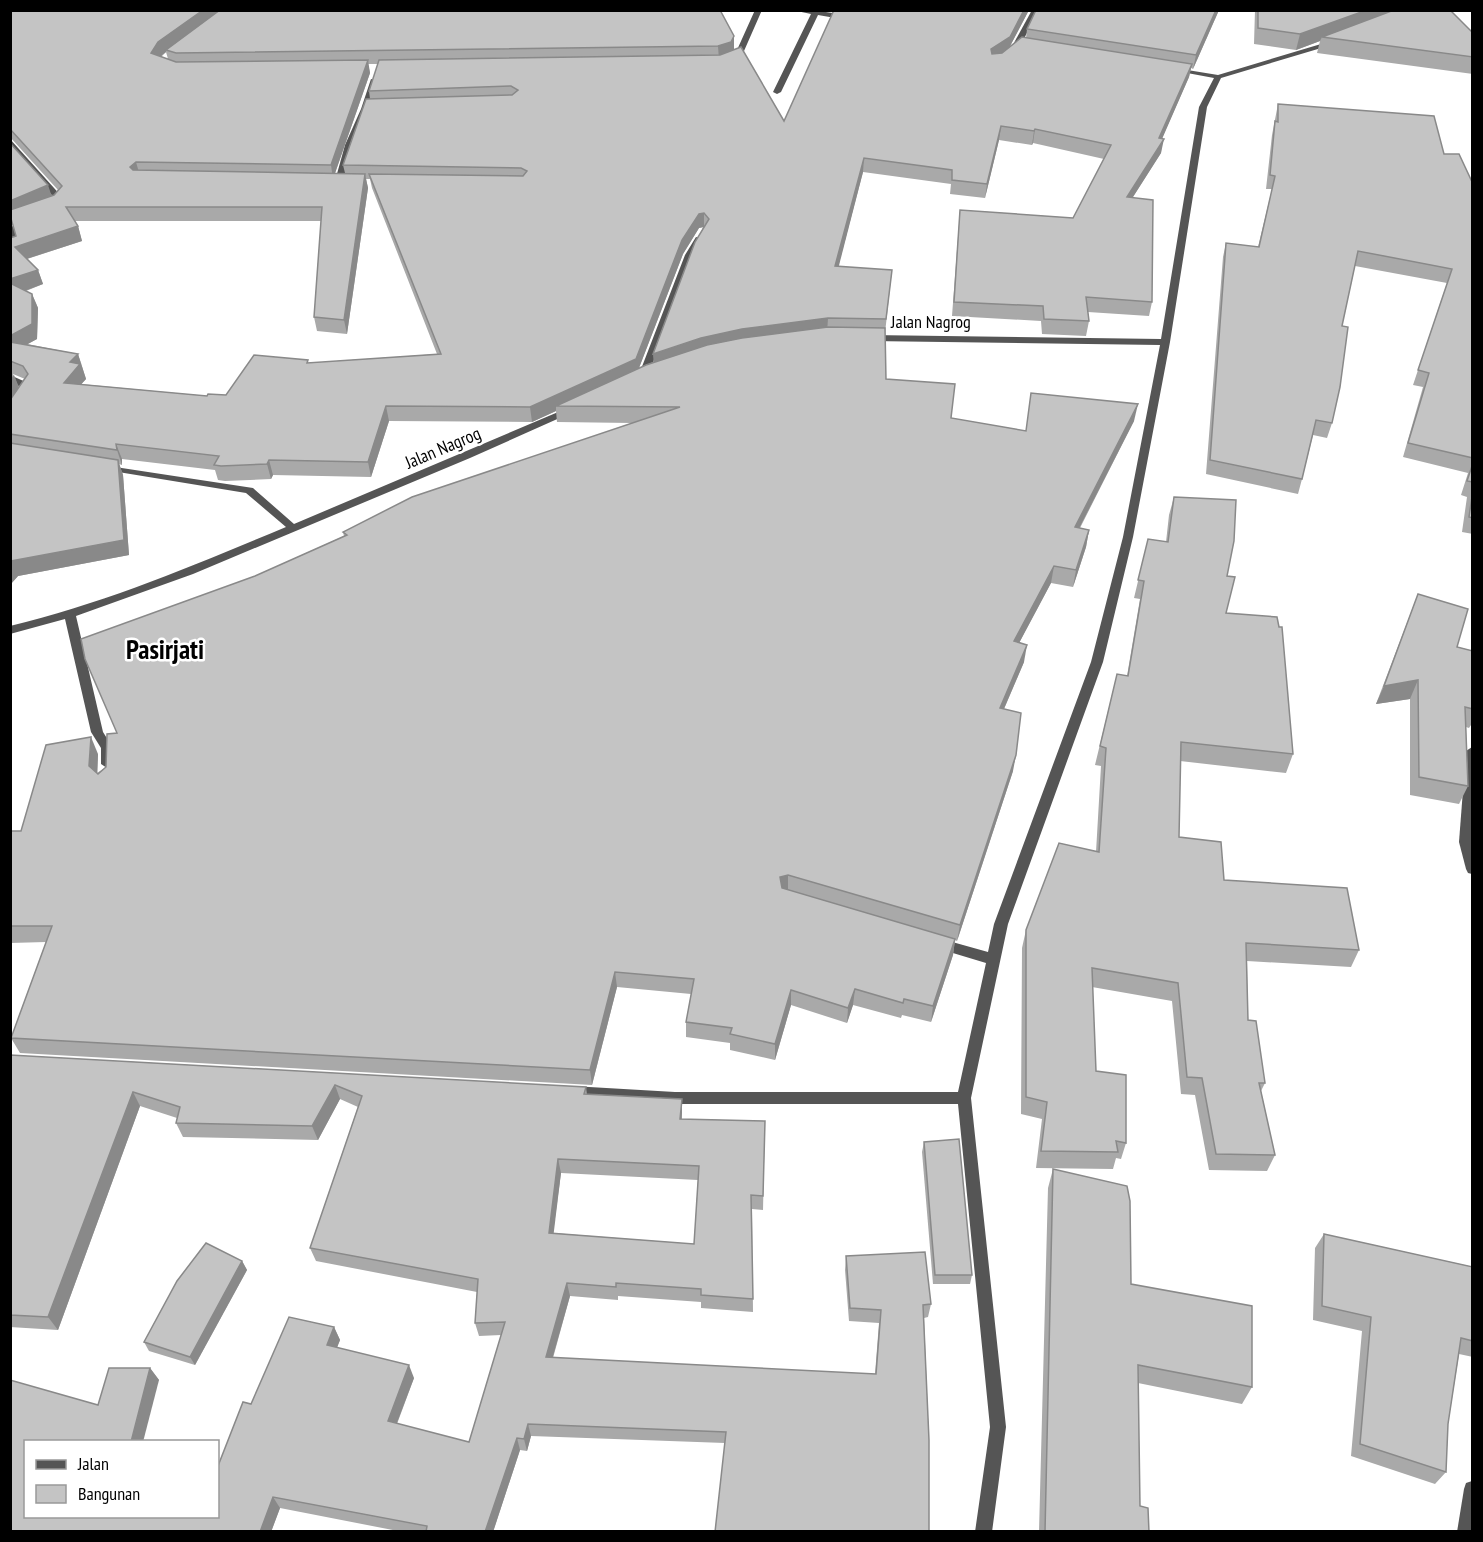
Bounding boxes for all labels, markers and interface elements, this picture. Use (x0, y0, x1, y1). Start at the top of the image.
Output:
street label: Jalan Nagrog (890, 310, 971, 333)
street label: Jalan Nagrog (401, 421, 484, 474)
district label: Pasirjati (126, 632, 204, 666)
legend (24, 1440, 219, 1518)
text: Jalan (77, 1452, 109, 1475)
text: Bangunan (78, 1482, 140, 1505)

